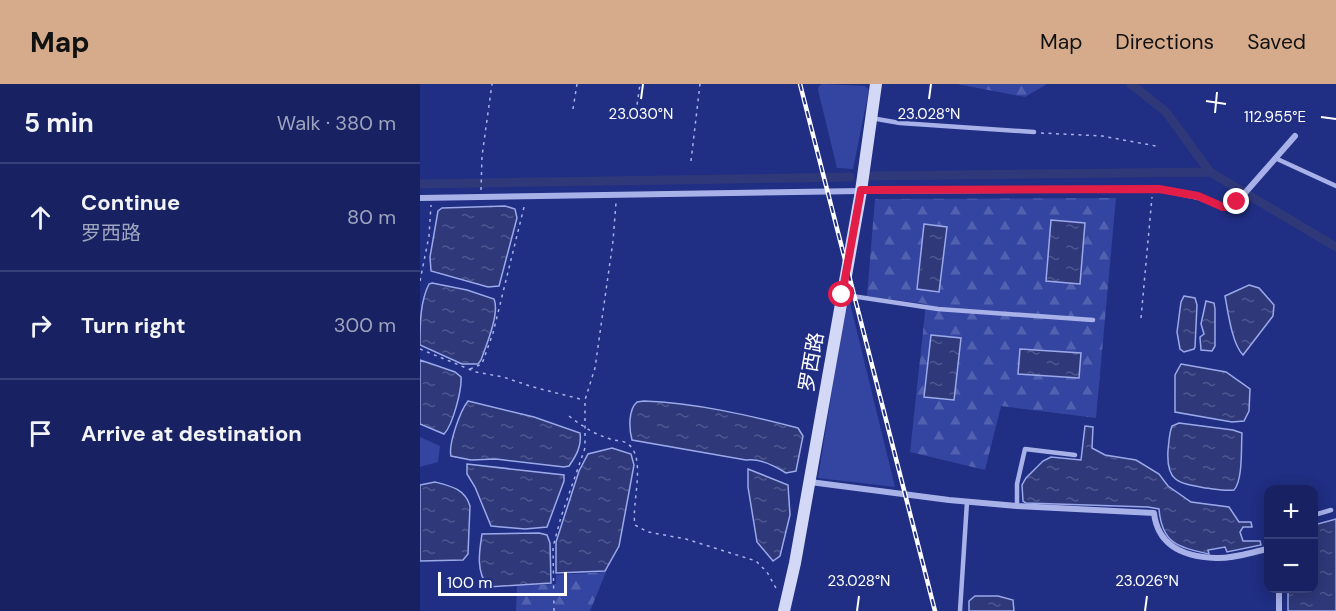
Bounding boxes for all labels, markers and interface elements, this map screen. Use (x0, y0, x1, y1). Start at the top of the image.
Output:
text: Map (30, 24, 90, 61)
text: Map (1040, 28, 1082, 56)
text: Directions (1115, 28, 1214, 56)
text: Saved (1247, 28, 1306, 56)
text: 23.030°N (609, 104, 673, 124)
text: 23.028°N (897, 104, 961, 124)
text: 5 min (24, 106, 94, 140)
text: 112.955°E (1244, 107, 1306, 127)
text: Walk · 380 m (277, 110, 396, 136)
text: Continue (81, 188, 180, 217)
route end (1223, 188, 1249, 214)
icon: ahead (24, 201, 57, 234)
text: 80 m (347, 204, 396, 230)
text: 罗西路 (81, 220, 141, 246)
route start (828, 281, 854, 307)
icon: right (24, 309, 57, 342)
text: Turn right (81, 311, 186, 340)
text: 300 m (334, 312, 396, 338)
street label: 罗西路 (793, 330, 829, 394)
icon: arrive (24, 417, 57, 450)
text: Arrive at destination (81, 419, 302, 448)
map controls (1264, 485, 1318, 593)
button: + (1264, 485, 1318, 539)
button: − (1264, 539, 1318, 593)
scale bar (438, 569, 567, 596)
text: 23.028°N (827, 571, 891, 591)
text: 23.026°N (1115, 571, 1179, 591)
text: 100 m (447, 572, 492, 593)

